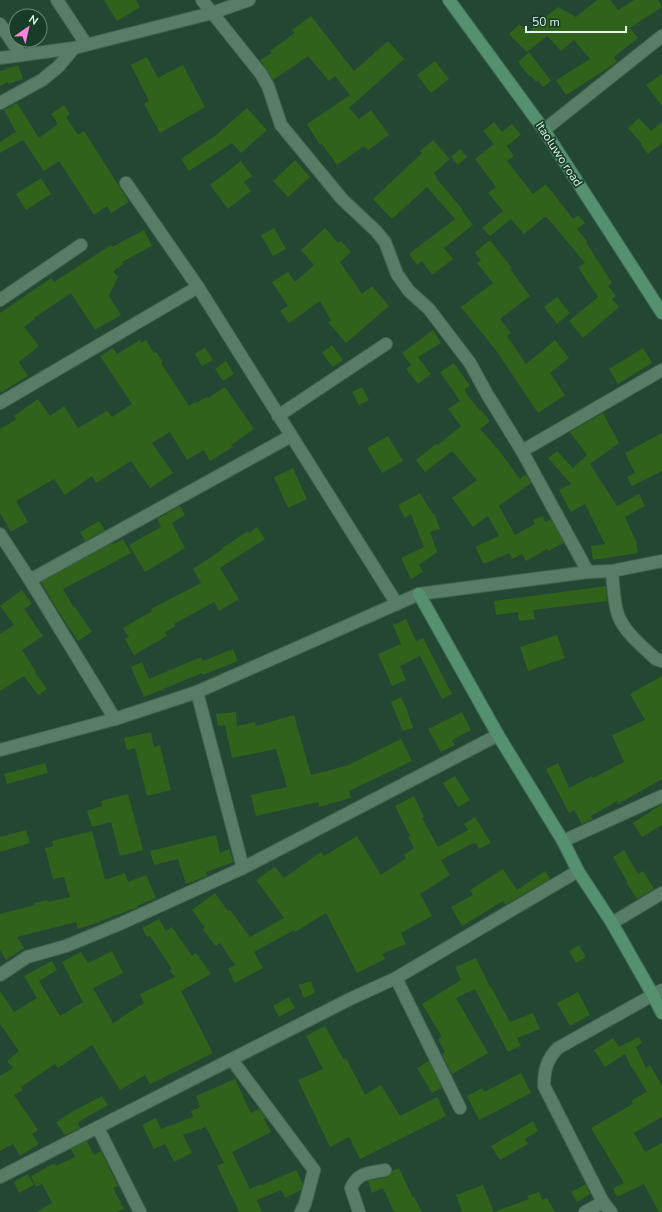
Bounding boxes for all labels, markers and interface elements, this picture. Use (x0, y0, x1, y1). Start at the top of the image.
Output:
north arrow (8, 8, 48, 48)
scale bar (526, 8, 626, 34)
text: N (26, 12, 41, 29)
text: 50 m (532, 14, 560, 30)
street label: Itaoluwo road (532, 118, 586, 190)

